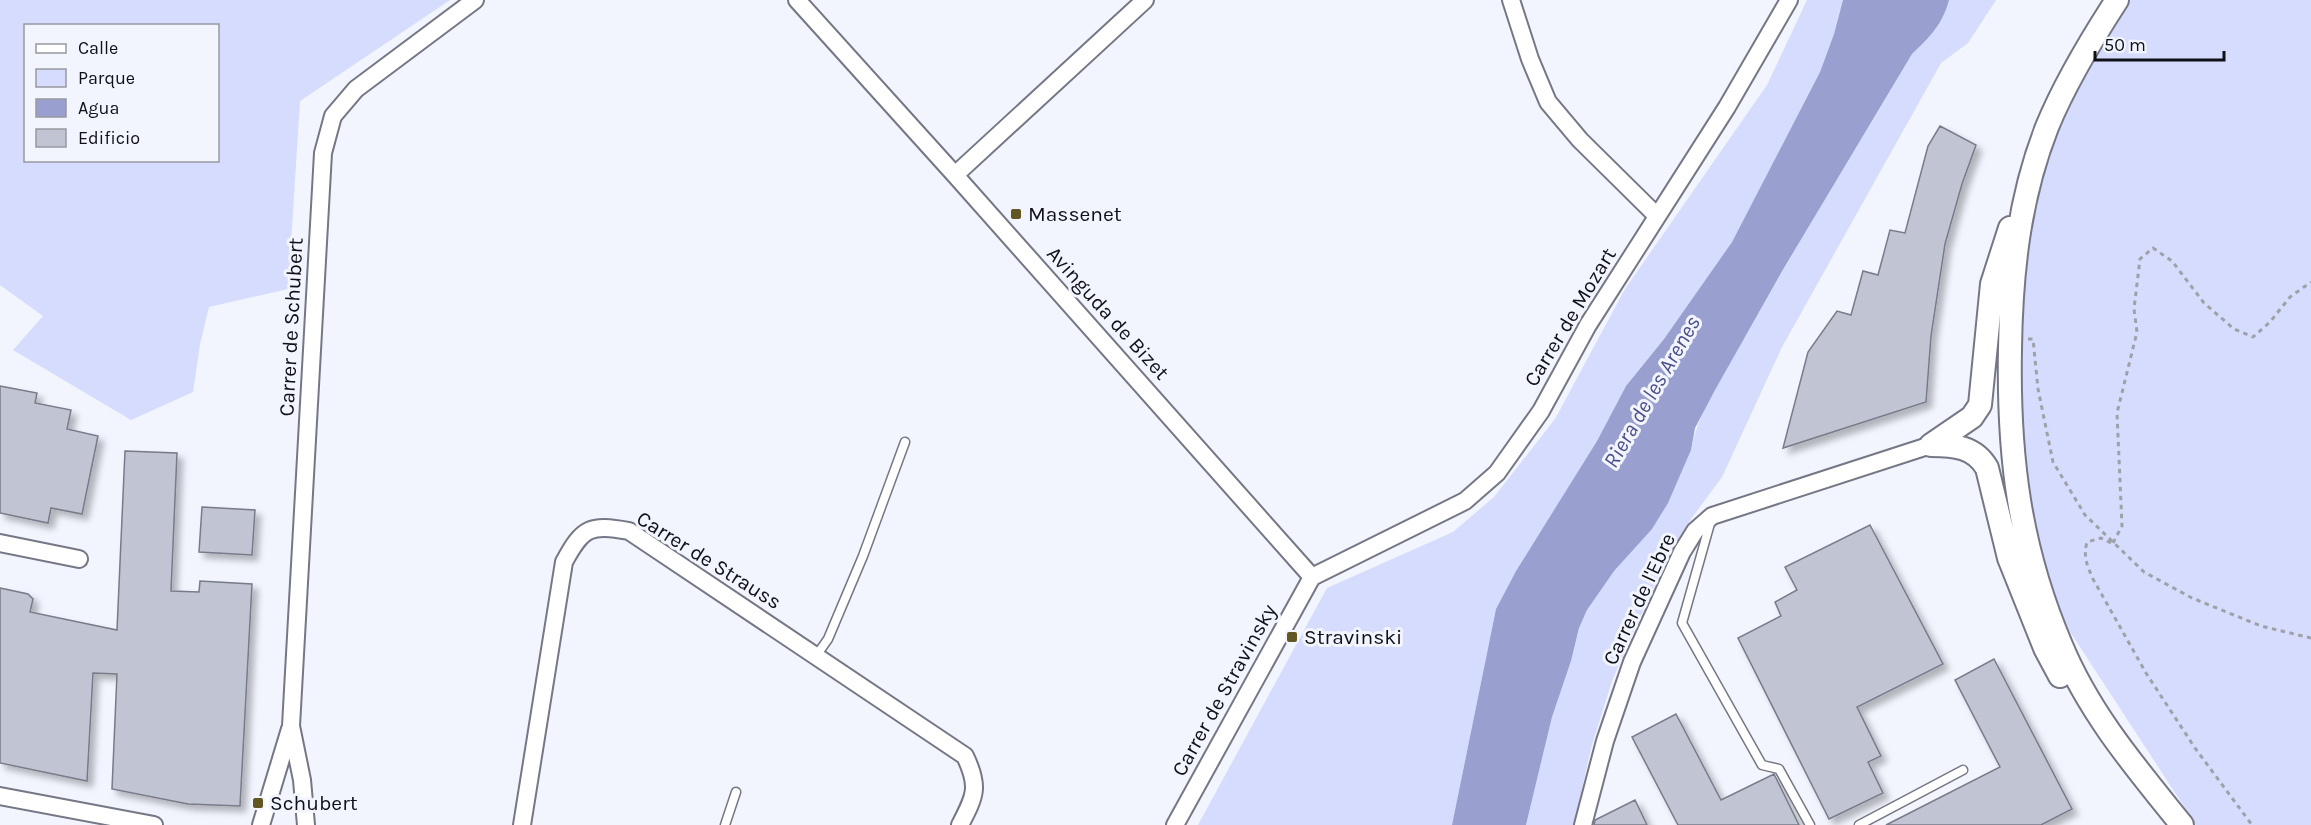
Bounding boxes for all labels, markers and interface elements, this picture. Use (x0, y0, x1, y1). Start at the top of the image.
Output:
legend (24, 24, 219, 162)
scale bar (2095, 24, 2224, 62)
text: 50 m (2104, 34, 2146, 56)
text: Calle (78, 37, 118, 59)
text: Parque (78, 67, 135, 89)
text: Agua (78, 97, 119, 119)
text: Edificio (78, 127, 140, 149)
place label: Massenet (1028, 202, 1122, 226)
marker: Massenet (1009, 207, 1023, 221)
street label: Carrer de Schubert (274, 237, 308, 417)
street label: Avinguda de Bizet (1042, 241, 1174, 385)
street label: Carrer de Mozart (1519, 243, 1621, 391)
water label: Riera de les Arenes (1598, 312, 1706, 472)
street label: Carrer de Strauss (632, 506, 786, 614)
street label: Carrer de l'Ebre (1598, 529, 1680, 669)
street label: Carrer de Stravinsky (1167, 600, 1281, 780)
place label: Stravinski (1304, 625, 1402, 649)
marker: Stravinski (1285, 630, 1299, 644)
place label: Schubert (270, 791, 358, 815)
marker: Schubert (251, 796, 265, 810)

